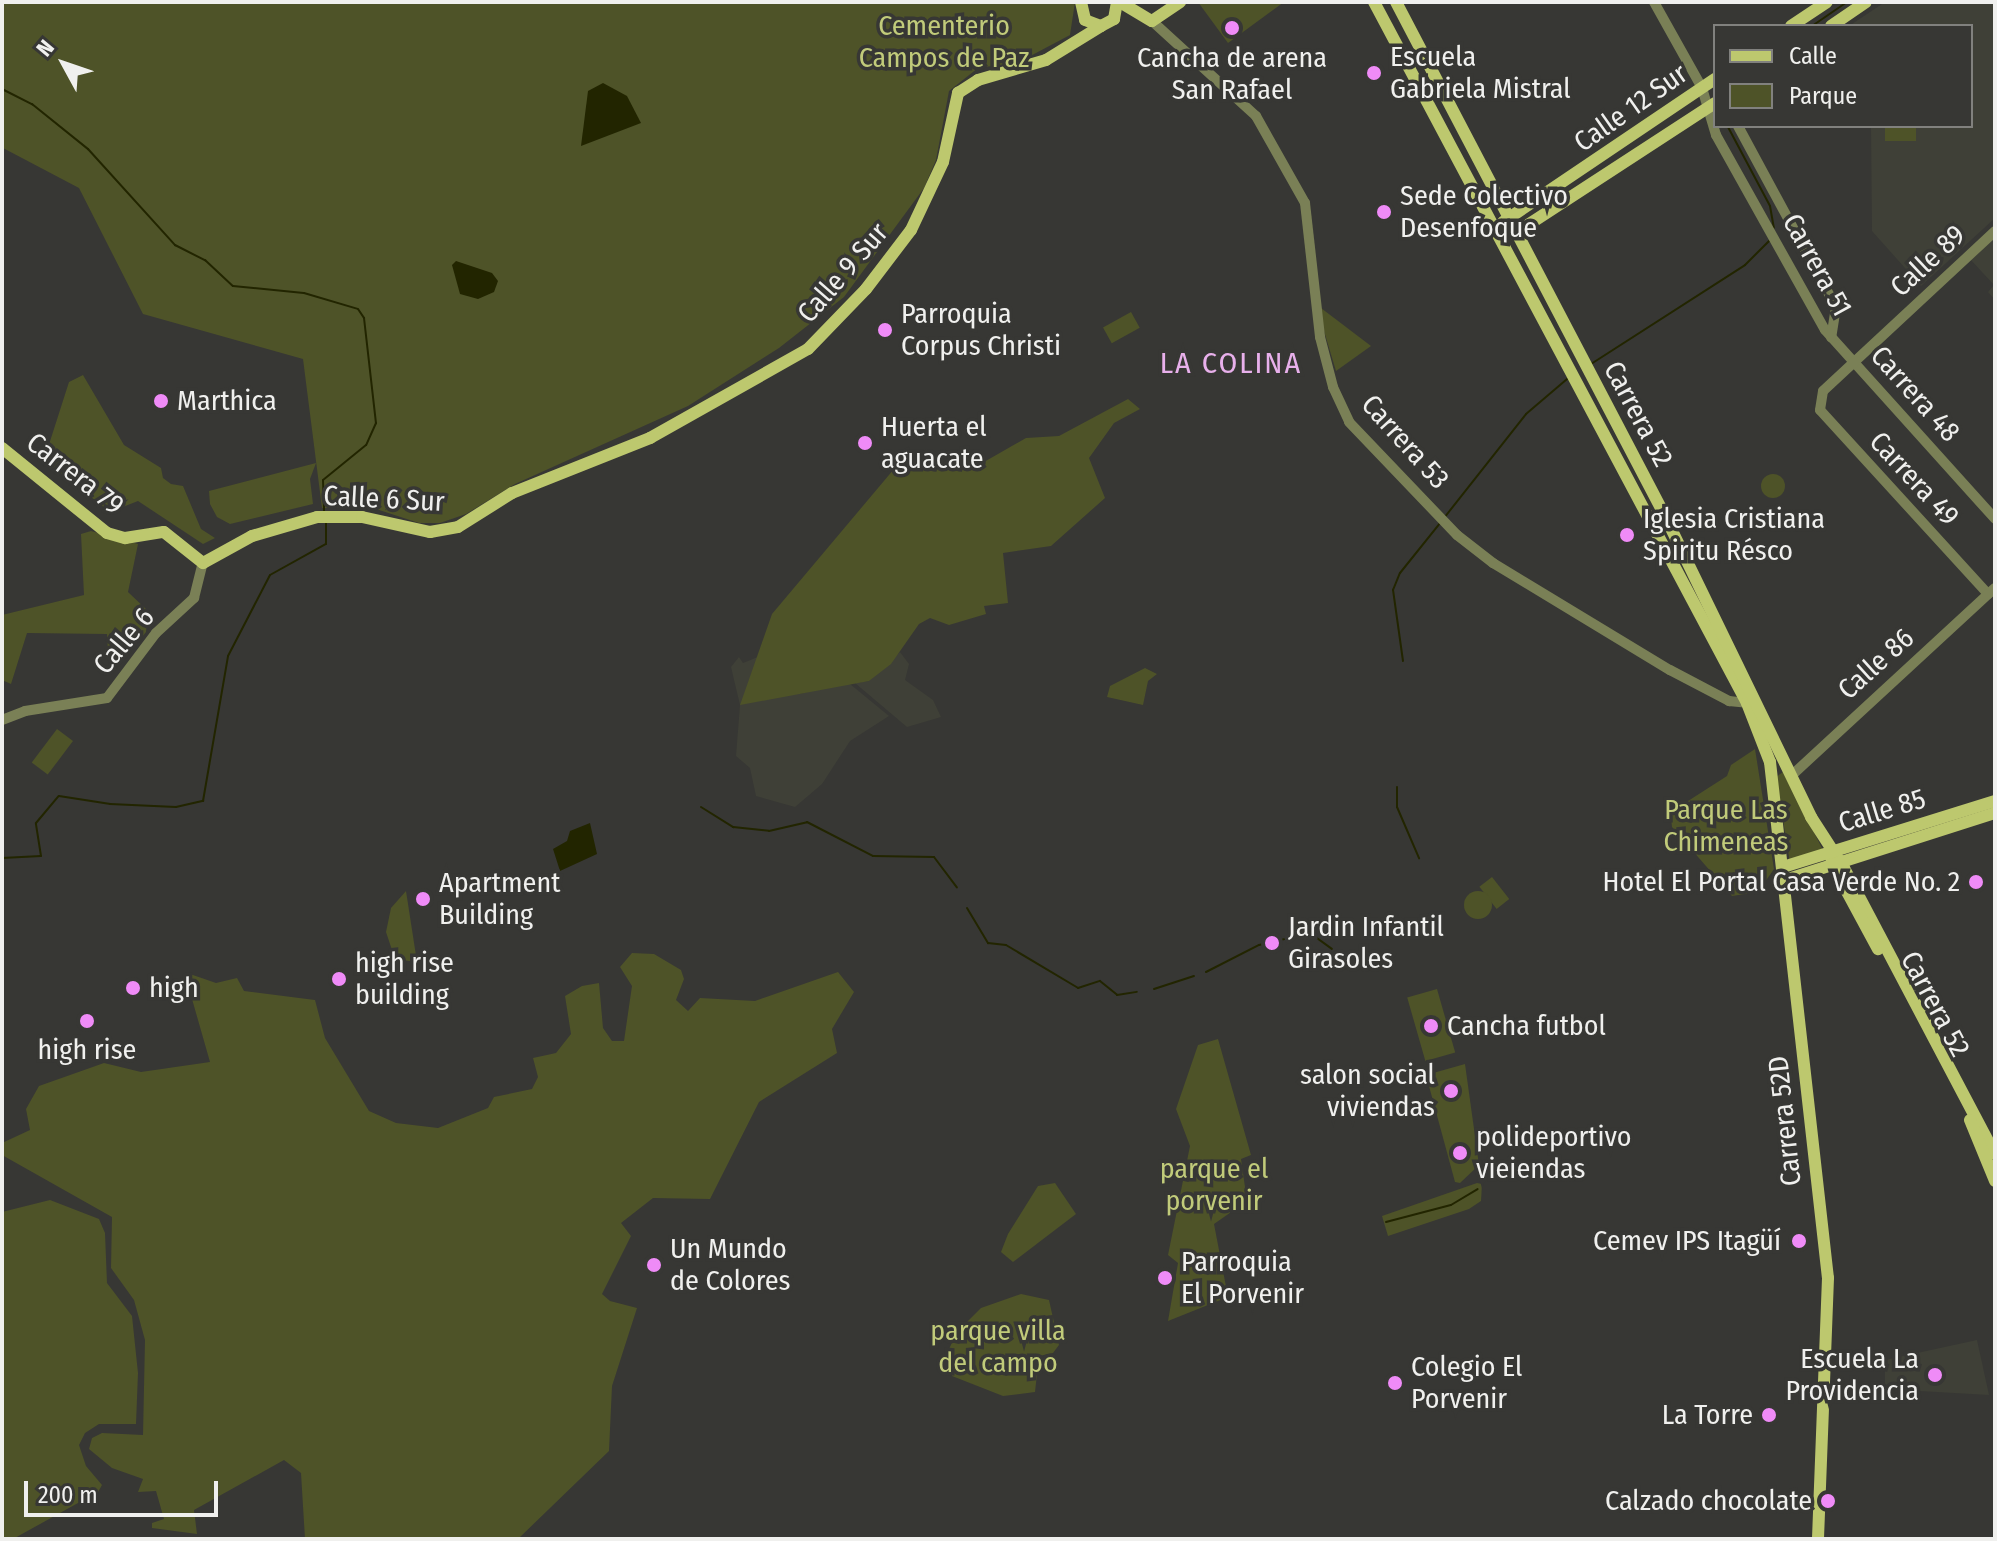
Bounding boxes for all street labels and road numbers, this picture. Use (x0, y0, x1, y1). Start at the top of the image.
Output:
street label: Calle 12 Sur (1568, 57, 1694, 159)
street label: Carrera 51 (1775, 208, 1859, 322)
street label: Calle 9 Sur (791, 216, 895, 330)
street label: Calle 89 (1884, 218, 1972, 304)
street label: Carrera 48 (1863, 339, 1967, 449)
street label: Carrera 52 (1596, 356, 1680, 472)
street label: Carrera 53 (1354, 388, 1456, 496)
street label: Carrera 49 (1862, 425, 1966, 533)
street label: Carrera 79 (20, 426, 130, 522)
street label: Calle 6 Sur (323, 479, 445, 519)
street label: Calle 6 (87, 601, 161, 681)
street label: Calle 86 (1831, 621, 1921, 707)
street label: Calle 85 (1834, 782, 1930, 840)
street label: Carrera 52 (1893, 946, 1977, 1062)
street label: Carrera 52D (1761, 1054, 1809, 1188)

